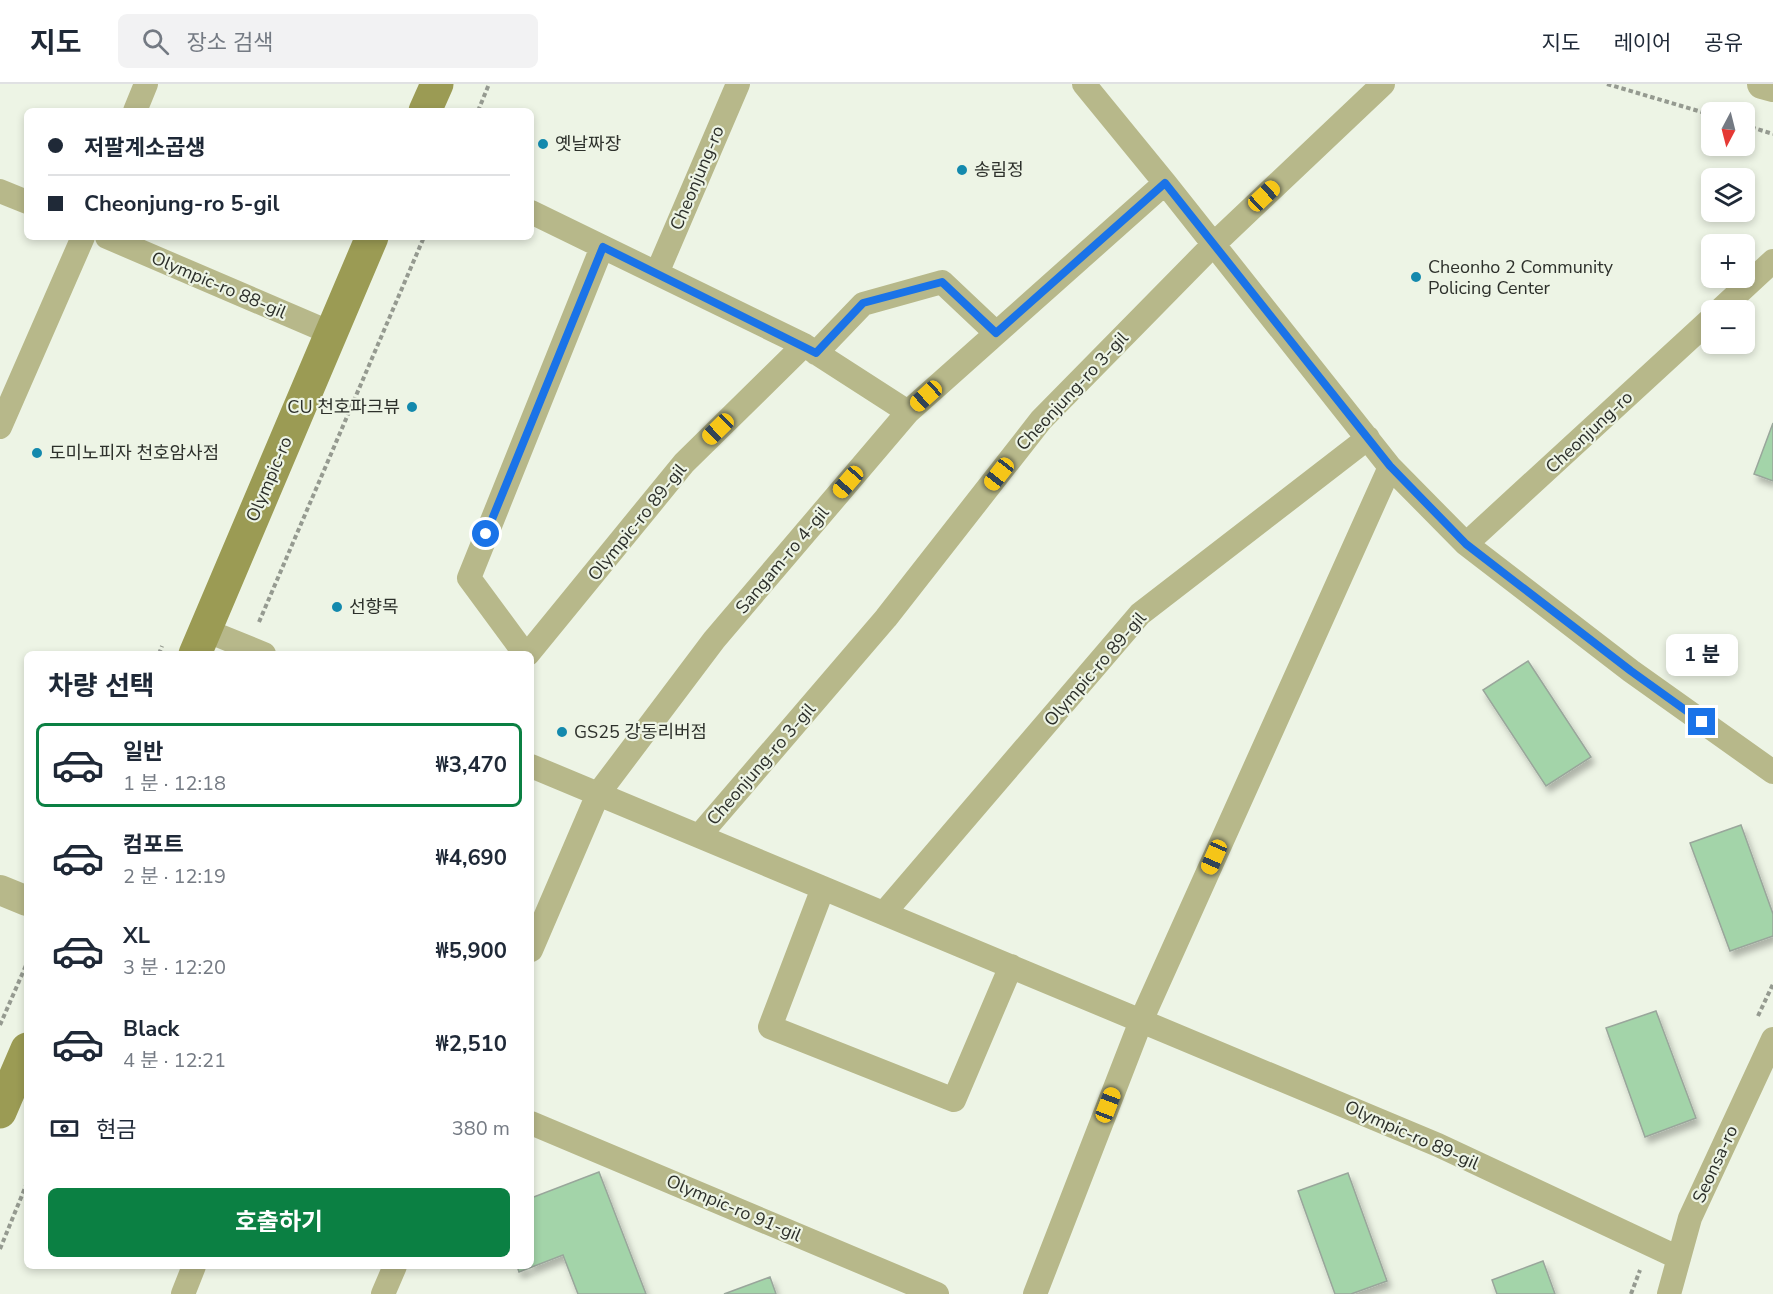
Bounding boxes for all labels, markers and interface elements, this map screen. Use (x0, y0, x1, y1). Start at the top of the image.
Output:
search box (118, 14, 538, 68)
text: 지도 (30, 24, 82, 62)
icon: search (139, 25, 172, 58)
text: 장소 검색 (187, 28, 273, 58)
text: 지도 (1542, 29, 1580, 57)
text: 레이어 (1613, 29, 1671, 57)
text: 공유 (1704, 29, 1743, 57)
north arrow (1701, 102, 1755, 156)
map controls (1701, 102, 1755, 354)
street label: Cheonjung-ro (664, 122, 730, 234)
place label: 옛날짜장 (555, 132, 621, 156)
text: 저팔계소곱생 (84, 133, 205, 163)
marker: 옛날짜장 (536, 137, 550, 151)
place label: 송림정 (974, 158, 1024, 182)
marker: 송림정 (955, 163, 969, 177)
button: layers (1701, 168, 1755, 222)
car (1245, 177, 1283, 215)
text: Cheonjung-ro 5-gil (84, 189, 279, 219)
button: + (1701, 234, 1755, 288)
street label: Olympic-ro 88-gil (148, 246, 291, 325)
place label: Cheonho 2 Community Policing Center (1428, 255, 1614, 300)
marker: Cheonho 2 Community Policing Center (1409, 270, 1423, 284)
button: − (1701, 300, 1755, 354)
street label: Cheonjung-ro 3-gil (1010, 326, 1134, 456)
car (907, 377, 945, 415)
street label: Cheonjung-ro (1540, 385, 1638, 479)
place label: CU 천호파크뷰 (287, 395, 400, 419)
marker: CU 천호파크뷰 (405, 400, 419, 414)
car (699, 410, 737, 448)
street label: Olympic-ro (240, 433, 298, 525)
place label: 도미노피자 천호암사점 (49, 441, 219, 465)
marker: 도미노피자 천호암사점 (30, 446, 44, 460)
car (981, 454, 1017, 494)
street label: Olympic-ro 89-gil (582, 458, 692, 586)
car (829, 463, 867, 501)
street label: Sangam-ro 4-gil (730, 501, 835, 619)
route start (472, 520, 499, 547)
place label: 선향목 (349, 595, 399, 619)
marker: 선향목 (330, 600, 344, 614)
street label: Olympic-ro 89-gil (1039, 606, 1152, 731)
callout: 1 분 (1666, 635, 1738, 677)
text: 1 분 (1684, 641, 1720, 668)
text: 차량 선택 (48, 668, 155, 705)
street label: Cheonjung-ro 3-gil (701, 697, 821, 830)
route end (1688, 708, 1715, 735)
place label: GS25 강동리버점 (574, 720, 707, 744)
marker: GS25 강동리버점 (555, 725, 569, 739)
text: 일반 (123, 737, 163, 767)
icon: car (51, 738, 105, 792)
text: ₩3,470 (436, 750, 507, 780)
text: 1 분 · 12:18 (123, 770, 226, 797)
text: 컴포트 (123, 830, 184, 860)
icon: car (51, 831, 105, 885)
car (1198, 837, 1230, 877)
text: ₩4,690 (436, 843, 507, 873)
text: 2 분 · 12:19 (123, 863, 226, 890)
text: XL (123, 921, 150, 951)
icon: car (51, 924, 105, 978)
text: ₩5,900 (436, 936, 507, 966)
text: 3 분 · 12:20 (123, 954, 226, 981)
text: Black (123, 1014, 179, 1044)
icon: car (51, 1017, 105, 1071)
text: ₩2,510 (436, 1029, 507, 1059)
text: 4 분 · 12:21 (123, 1047, 226, 1074)
car (1093, 1085, 1123, 1125)
street label: Olympic-ro 89-gil (1341, 1095, 1484, 1176)
icon: cash (48, 1112, 81, 1145)
text: 현금 (96, 1115, 136, 1145)
text: 380 m (452, 1115, 510, 1142)
street label: Seonsa-ro (1687, 1121, 1743, 1207)
street label: Olympic-ro 91-gil (663, 1169, 806, 1248)
button: 호출하기 (48, 1188, 510, 1257)

